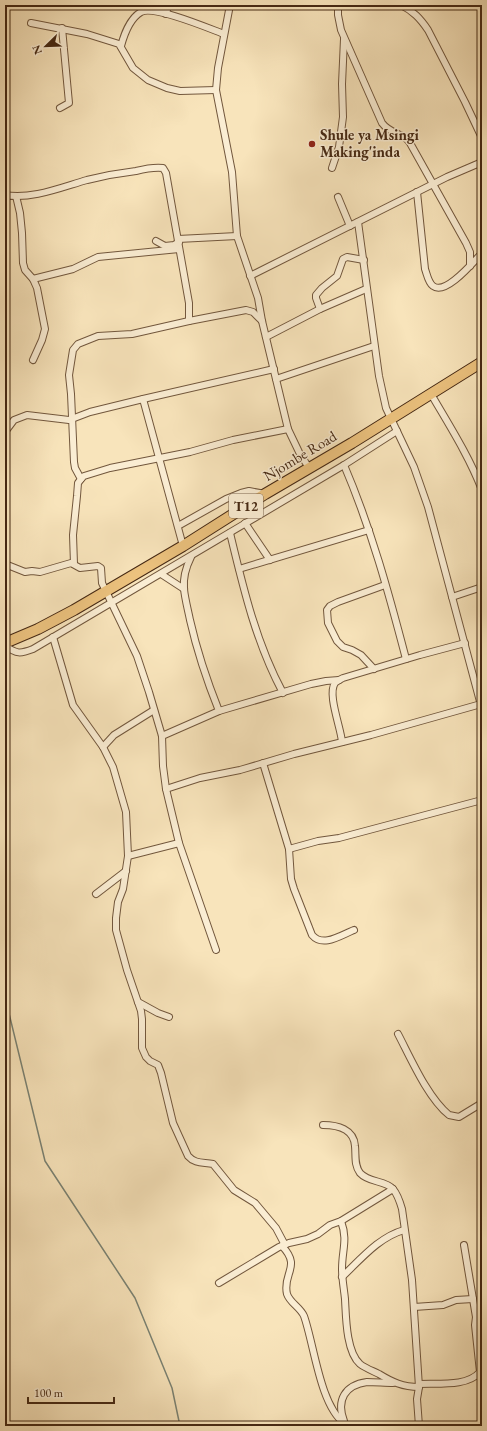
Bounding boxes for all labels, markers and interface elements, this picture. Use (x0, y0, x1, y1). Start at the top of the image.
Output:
north arrow (26, 26, 66, 66)
text: N (29, 43, 45, 57)
place label: Shule ya Msingi Making'inda (320, 125, 419, 161)
marker: Shule ya Msingi Making'inda (307, 139, 317, 149)
street label: Njombe Road (260, 426, 340, 485)
road number: T12 (229, 494, 263, 518)
scale bar (28, 1379, 114, 1405)
text: 100 m (34, 1385, 64, 1401)

